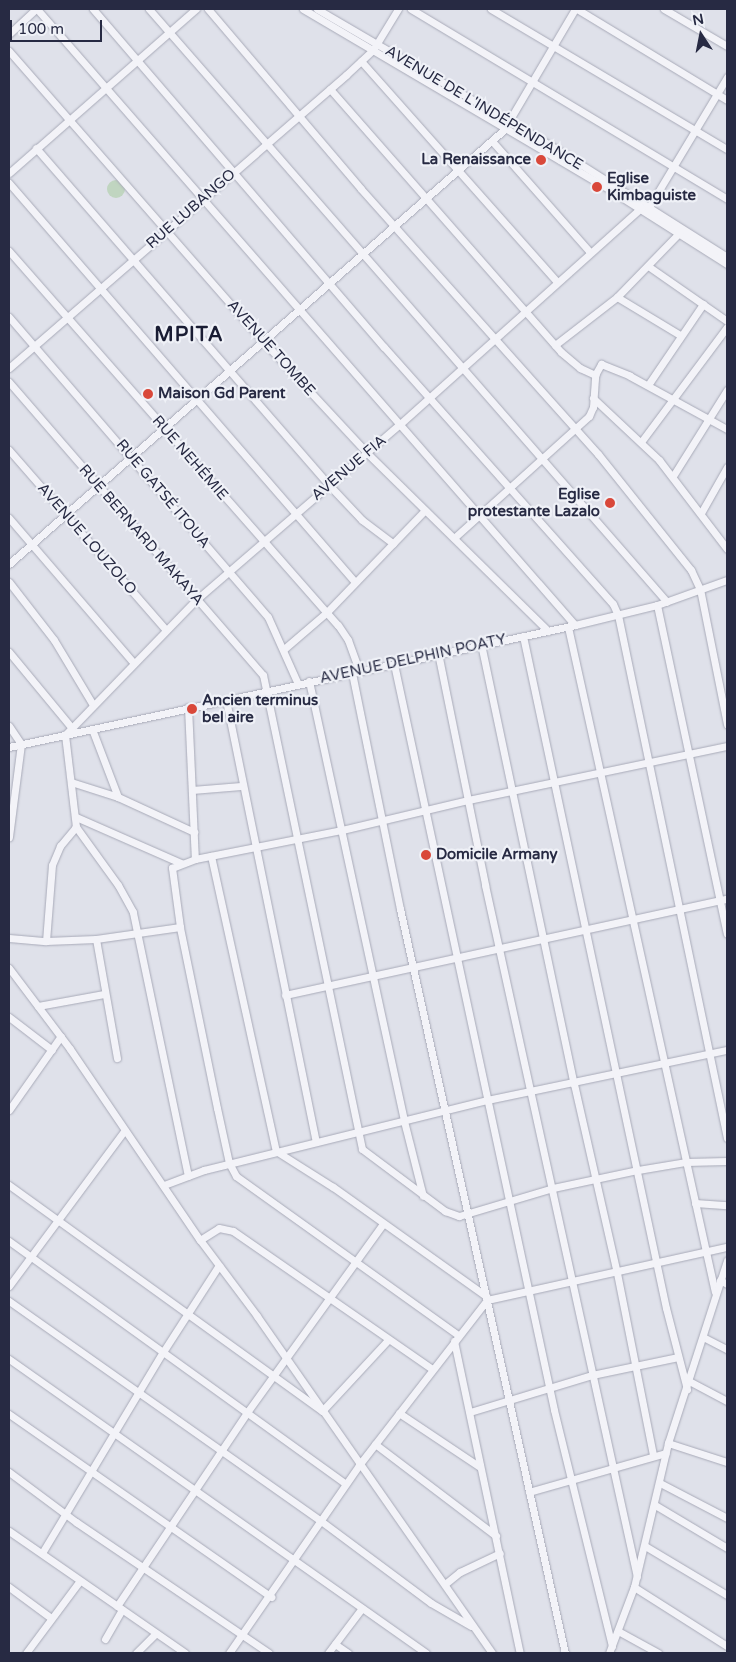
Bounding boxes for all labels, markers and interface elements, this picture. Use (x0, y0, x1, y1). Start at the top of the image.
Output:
scale bar (12, 10, 105, 42)
north arrow (676, 10, 726, 60)
text: N (691, 10, 705, 29)
text: 100 m (18, 20, 64, 38)
street label: AVENUE DE L'INDÉPENDANCE (382, 42, 586, 174)
place label: La Renaissance (421, 151, 531, 169)
marker: La Renaissance (535, 154, 547, 166)
street label: RUE LUBANGO (143, 165, 239, 253)
place label: Eglise Kimbaguiste (607, 169, 696, 204)
marker: Eglise Kimbaguiste (591, 181, 603, 193)
street label: AVENUE TOMBE (223, 296, 319, 400)
district label: MPITA (154, 323, 224, 347)
place label: Maison Gd Parent (158, 385, 286, 403)
marker: Maison Gd Parent (142, 388, 154, 400)
street label: RUE NEHÉMIE (148, 412, 232, 504)
street label: AVENUE FIA (308, 432, 390, 504)
street label: RUE GATSÉ ITOUA (112, 436, 214, 552)
street label: RUE BERNARD MAKAYA (75, 461, 207, 609)
street label: AVENUE LOUZOLO (34, 479, 140, 599)
place label: Eglise protestante Lazalo (468, 485, 600, 520)
marker: Eglise protestante Lazalo (604, 497, 616, 509)
street label: AVENUE DELPHIN POATY (318, 630, 508, 688)
place label: Ancien terminus bel aire (202, 691, 318, 726)
marker: Ancien terminus bel aire (186, 703, 198, 715)
place label: Domicile Armany (436, 846, 558, 864)
marker: Domicile Armany (420, 849, 432, 861)

